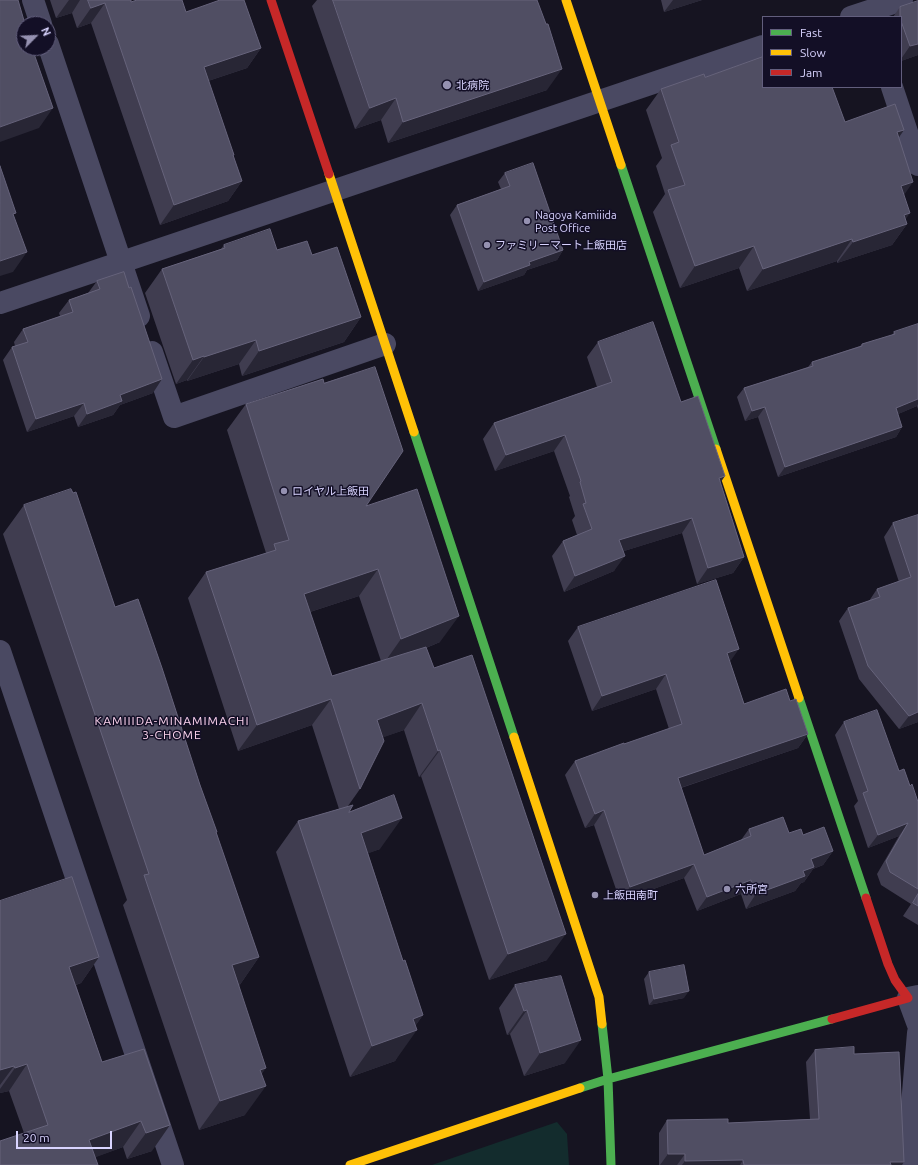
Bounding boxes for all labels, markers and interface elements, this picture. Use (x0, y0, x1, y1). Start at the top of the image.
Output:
north arrow (16, 16, 56, 56)
legend (762, 16, 902, 88)
text: N (39, 25, 53, 38)
text: Fast (800, 26, 822, 39)
text: Slow (800, 46, 826, 59)
text: Jam (800, 66, 822, 79)
place label: 北病院 (456, 78, 489, 92)
marker: 北病院 (441, 79, 453, 91)
place label: Nagoya Kamiiida Post Office (535, 208, 617, 234)
marker: Nagoya Kamiiida Post Office (522, 216, 532, 226)
place label: ファミリーマート上飯田店 (495, 238, 627, 252)
marker: ファミリーマート上飯田店 (482, 240, 492, 250)
place label: ロイヤル上飯田 (292, 484, 369, 498)
marker: ロイヤル上飯田 (279, 486, 289, 496)
district label: KAMIIIDA-MINAMIMACHI 3-CHOME (94, 714, 250, 742)
place label: 六所宮 (735, 882, 768, 896)
marker: 六所宮 (722, 884, 732, 894)
place label: 上飯田南町 (603, 888, 658, 902)
marker: 上飯田南町 (590, 890, 600, 900)
scale bar (18, 1123, 114, 1149)
text: 20 m (23, 1131, 50, 1144)

